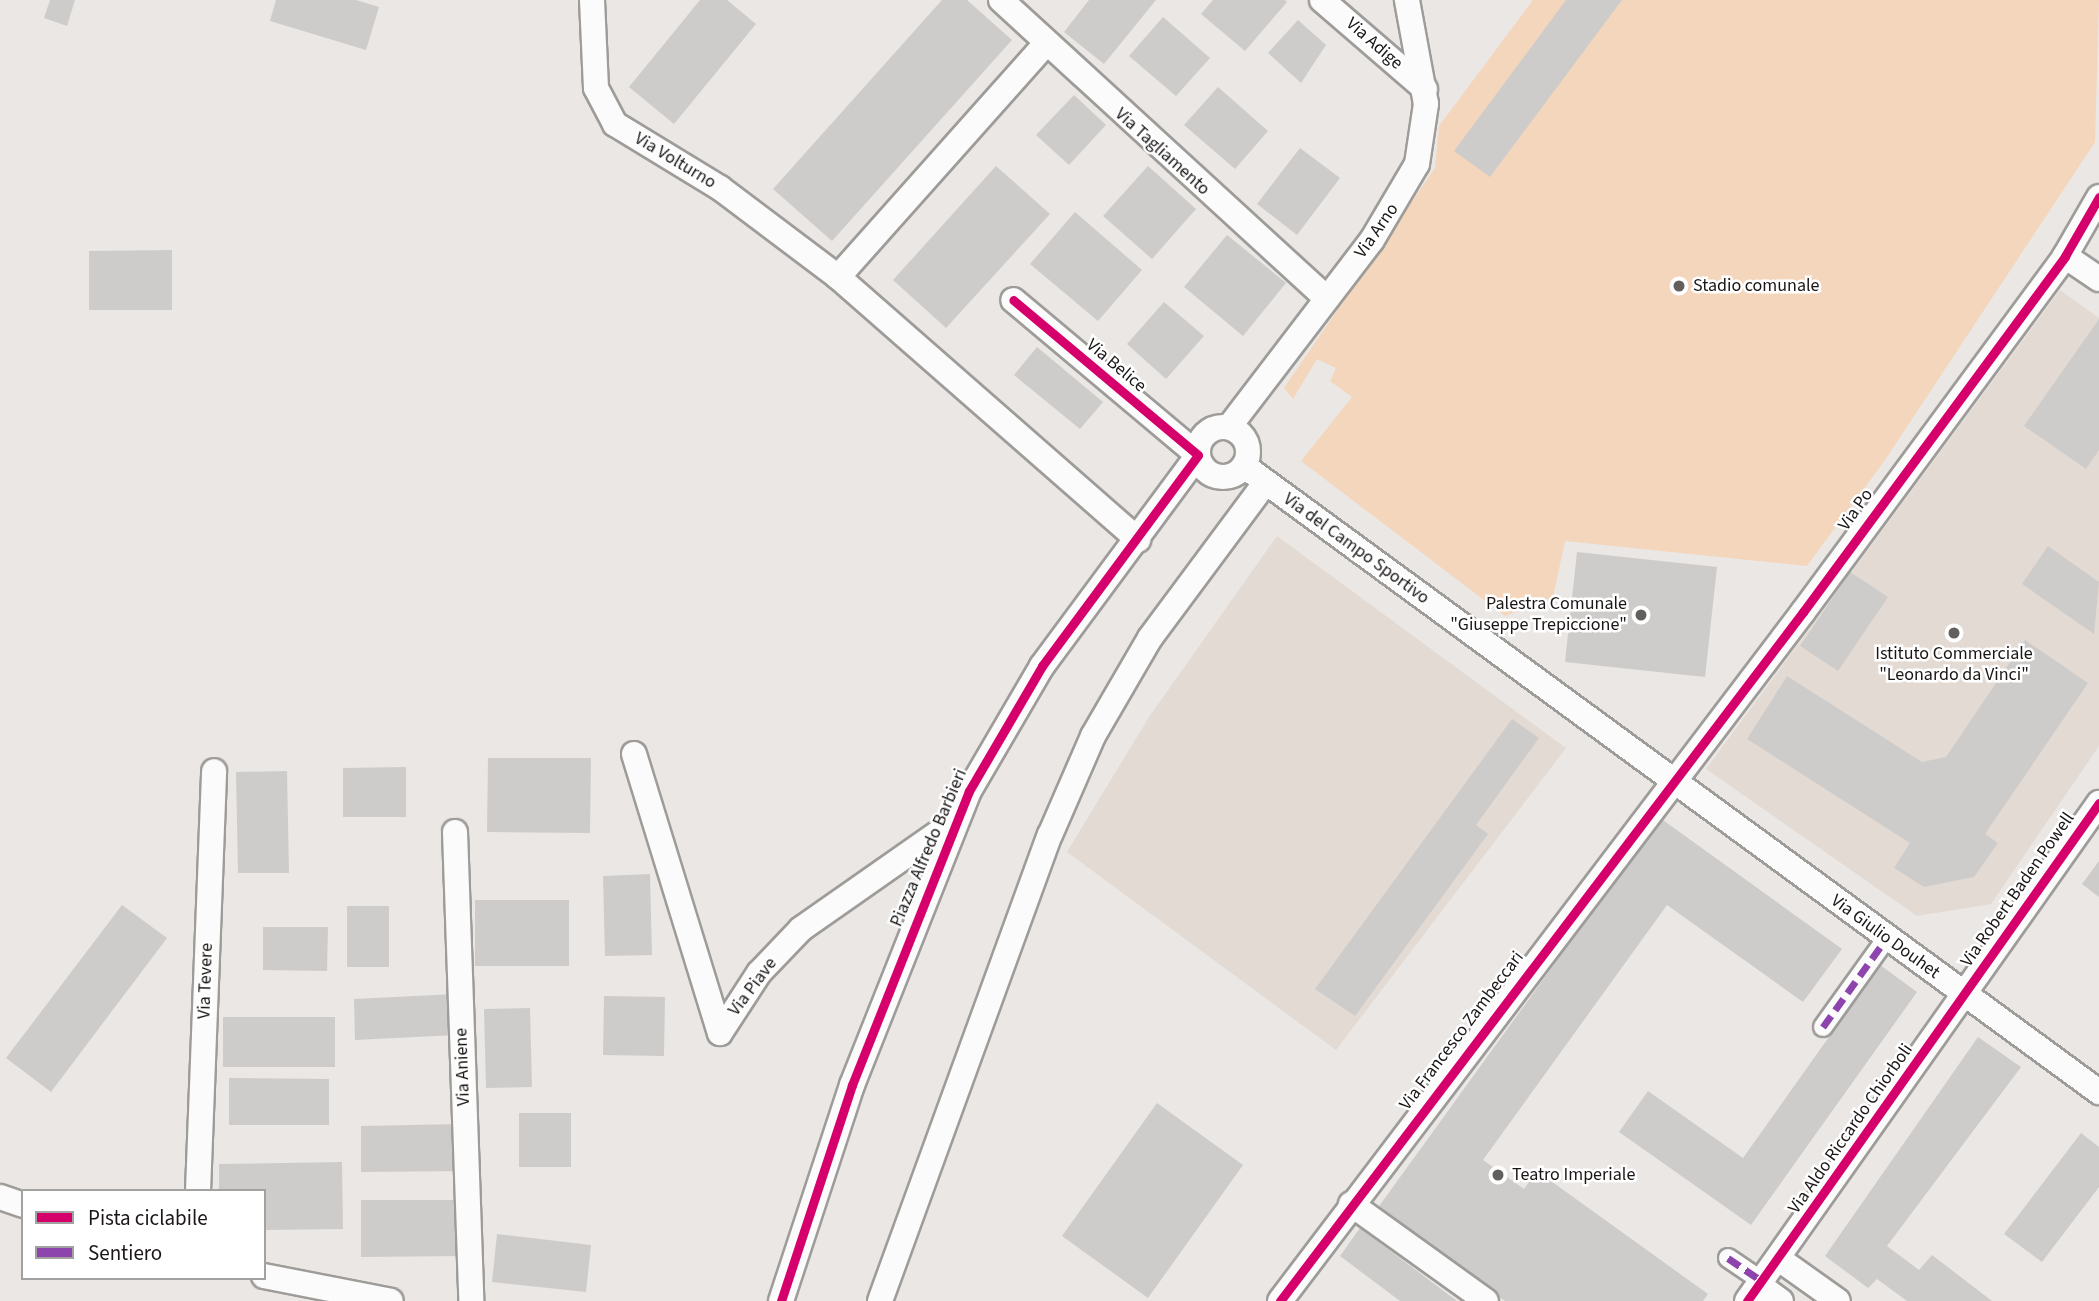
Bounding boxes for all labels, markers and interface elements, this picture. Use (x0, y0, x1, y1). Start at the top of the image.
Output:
street label: Via Adige (1341, 13, 1407, 75)
street label: Via Tagliamento (1110, 104, 1214, 200)
street label: Via Volturno (630, 128, 720, 194)
street label: Via Arno (1350, 199, 1404, 263)
place label: Stadio comunale (1693, 275, 1819, 297)
marker: Stadio comunale (1671, 278, 1687, 294)
street label: Via Belice (1082, 335, 1150, 397)
street label: Via Po (1834, 485, 1878, 535)
street label: Via del Campo Sportivo (1279, 489, 1433, 609)
place label: Palestra Comunale "Giuseppe Trepiccione" (1450, 594, 1627, 636)
marker: Palestra Comunale "Giuseppe Trepiccione" (1633, 607, 1649, 623)
marker: Istituto Commerciale "Leonardo da Vinci" (1946, 625, 1962, 641)
place label: Istituto Commerciale "Leonardo da Vinci" (1875, 644, 2033, 686)
street label: Piazza Alfredo Barbieri (886, 766, 972, 930)
street label: Via Robert Baden Powell (1957, 809, 2079, 971)
street label: Via Giulio Douhet (1826, 890, 1944, 984)
street label: Via Tevere (194, 943, 218, 1019)
street label: Via Francesco Zambeccari (1395, 947, 1529, 1115)
street label: Via Piave (724, 954, 782, 1020)
street label: Via Aniene (451, 1028, 475, 1106)
street label: Via Aldo Riccardo Chiorboli (1784, 1040, 1918, 1218)
place label: Teatro Imperiale (1512, 1164, 1635, 1186)
marker: Teatro Imperiale (1490, 1167, 1506, 1183)
legend (21, 1189, 266, 1280)
text: Pista ciclabile (88, 1203, 208, 1233)
text: Sentiero (88, 1238, 162, 1268)

